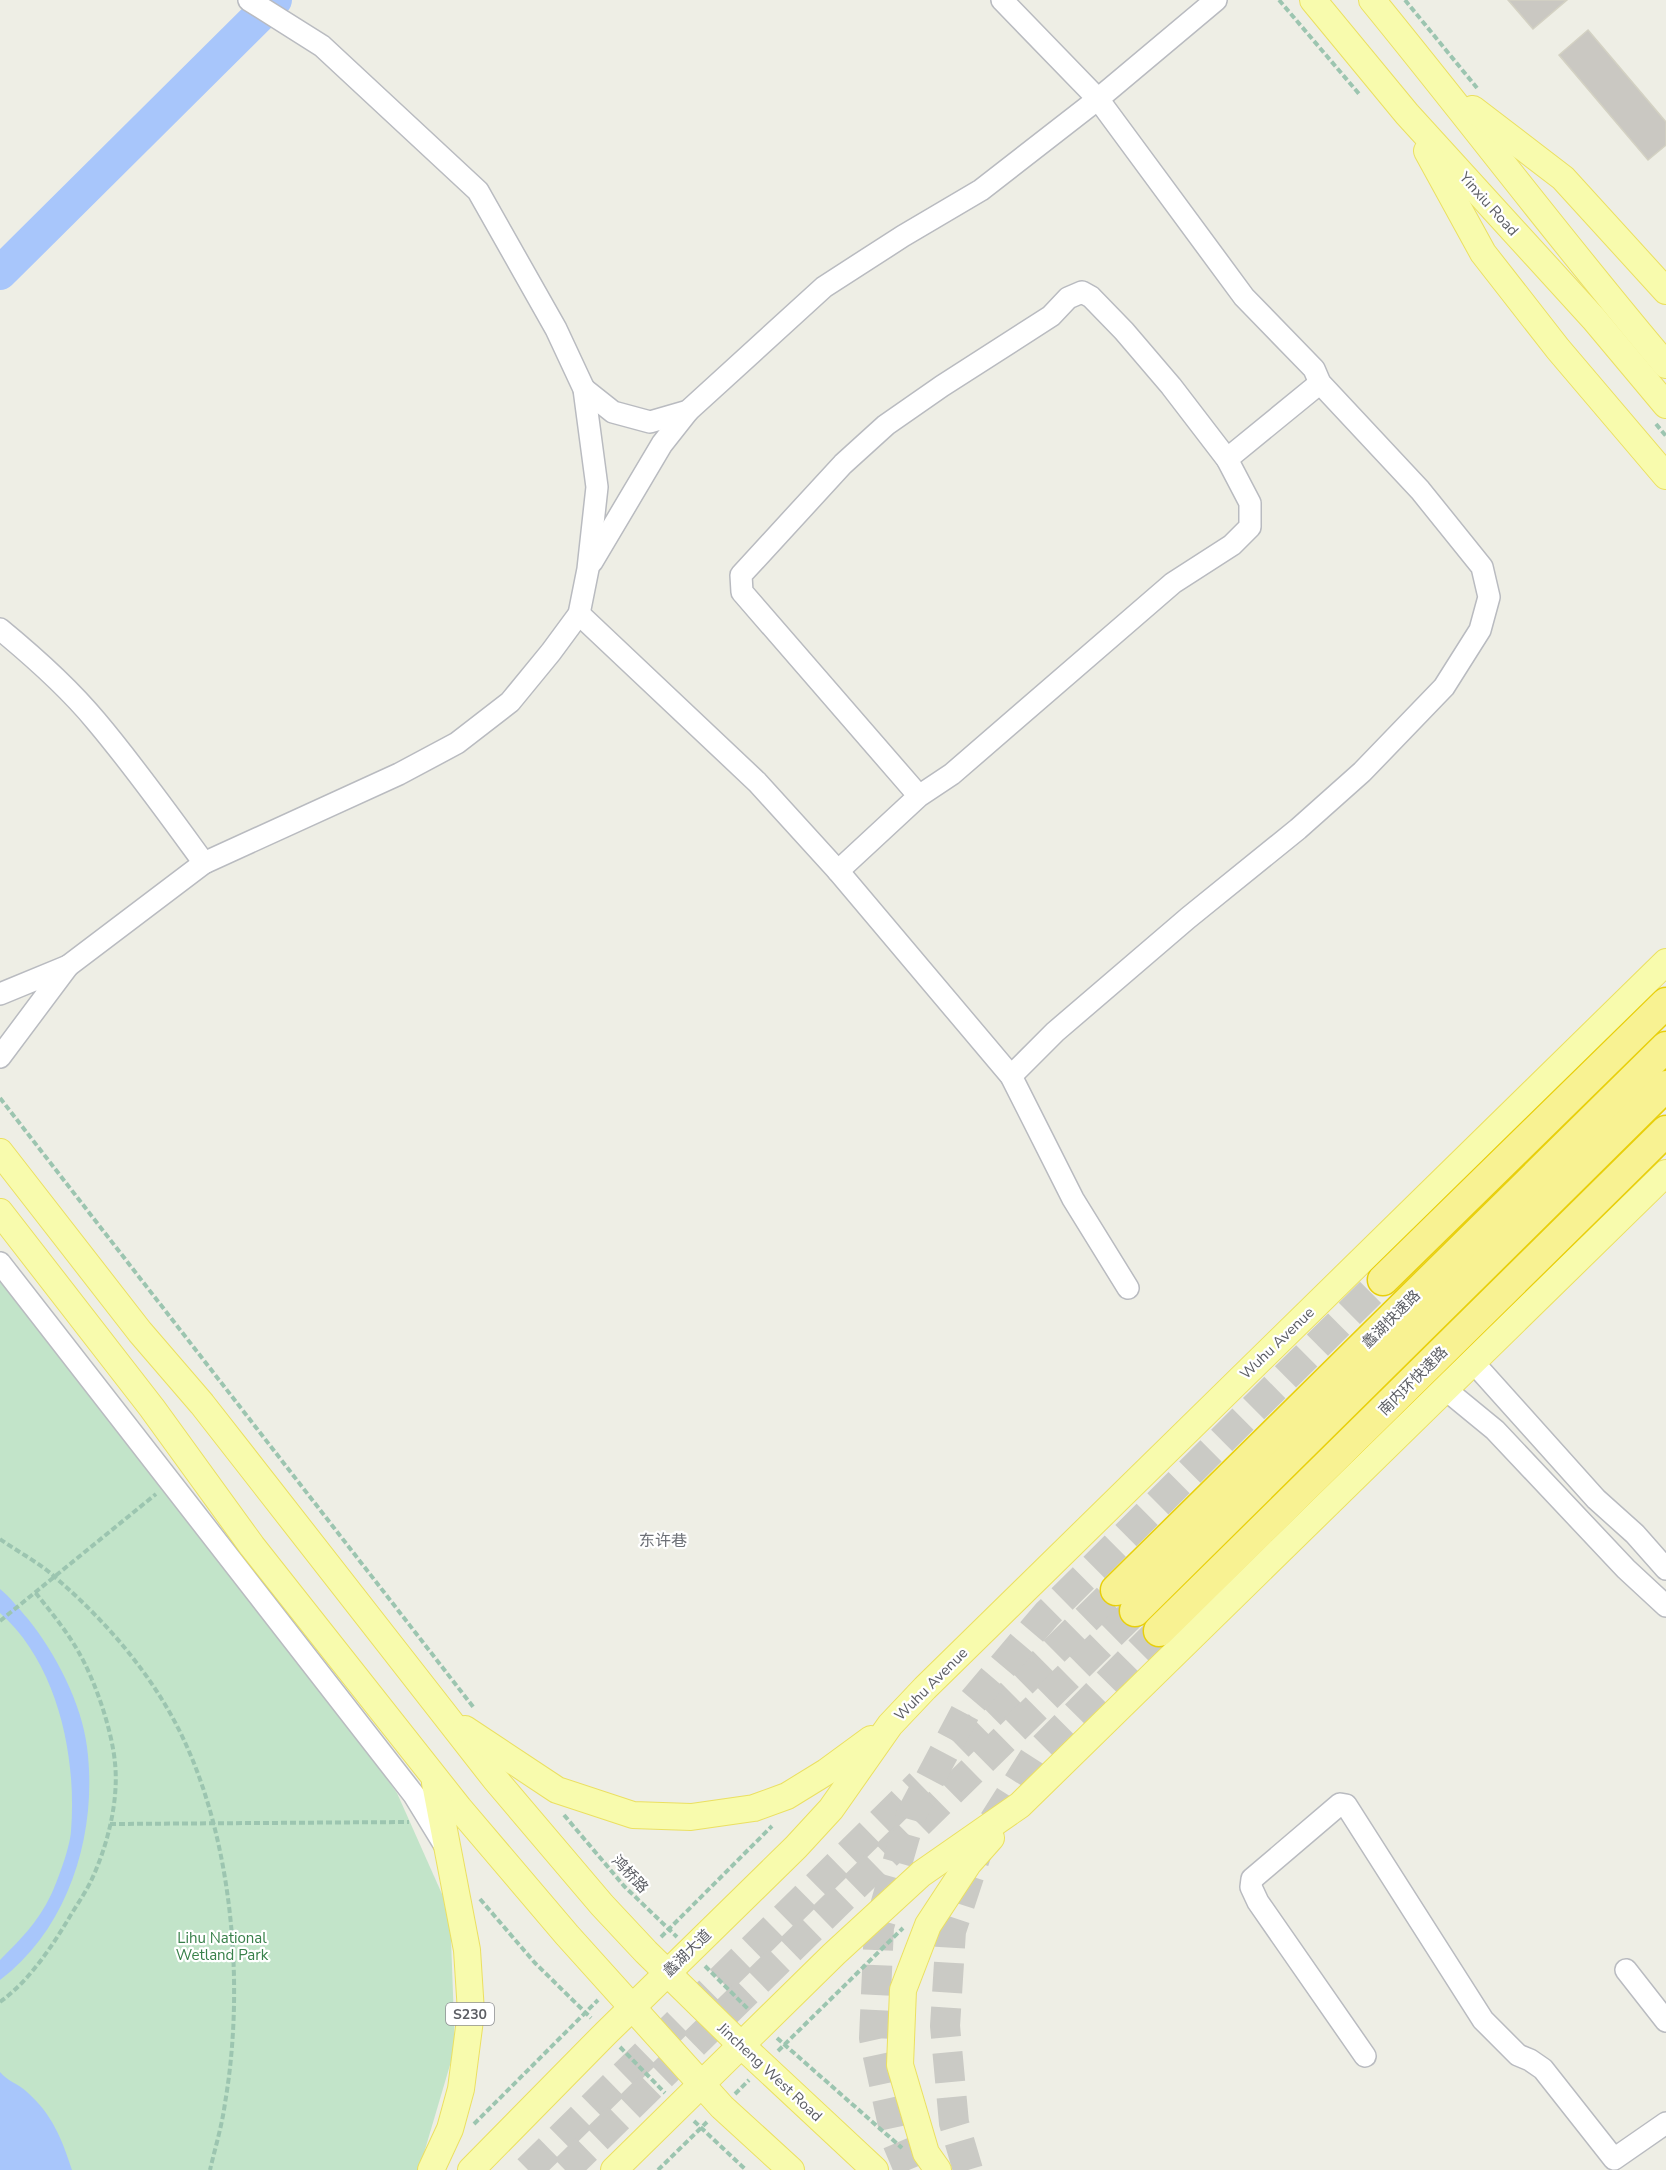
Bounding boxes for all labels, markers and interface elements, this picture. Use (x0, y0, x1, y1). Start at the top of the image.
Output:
street label: Yinxiu Road (1454, 167, 1523, 240)
street label: 蠡湖快速路 (1357, 1285, 1425, 1353)
street label: Wuhu Avenue (1236, 1302, 1318, 1384)
street label: 南内环快速路 (1374, 1342, 1452, 1420)
district label: 东许巷 (639, 1530, 687, 1552)
street label: Wuhu Avenue (890, 1643, 972, 1725)
street label: 鸿桥路 (607, 1851, 653, 1897)
street label: 蠡湖大道 (658, 1925, 716, 1981)
park label: Lihu National Wetland Park (176, 1928, 269, 1965)
road number: S230 (446, 2003, 494, 2025)
street label: Jincheng West Road (713, 2018, 827, 2126)

